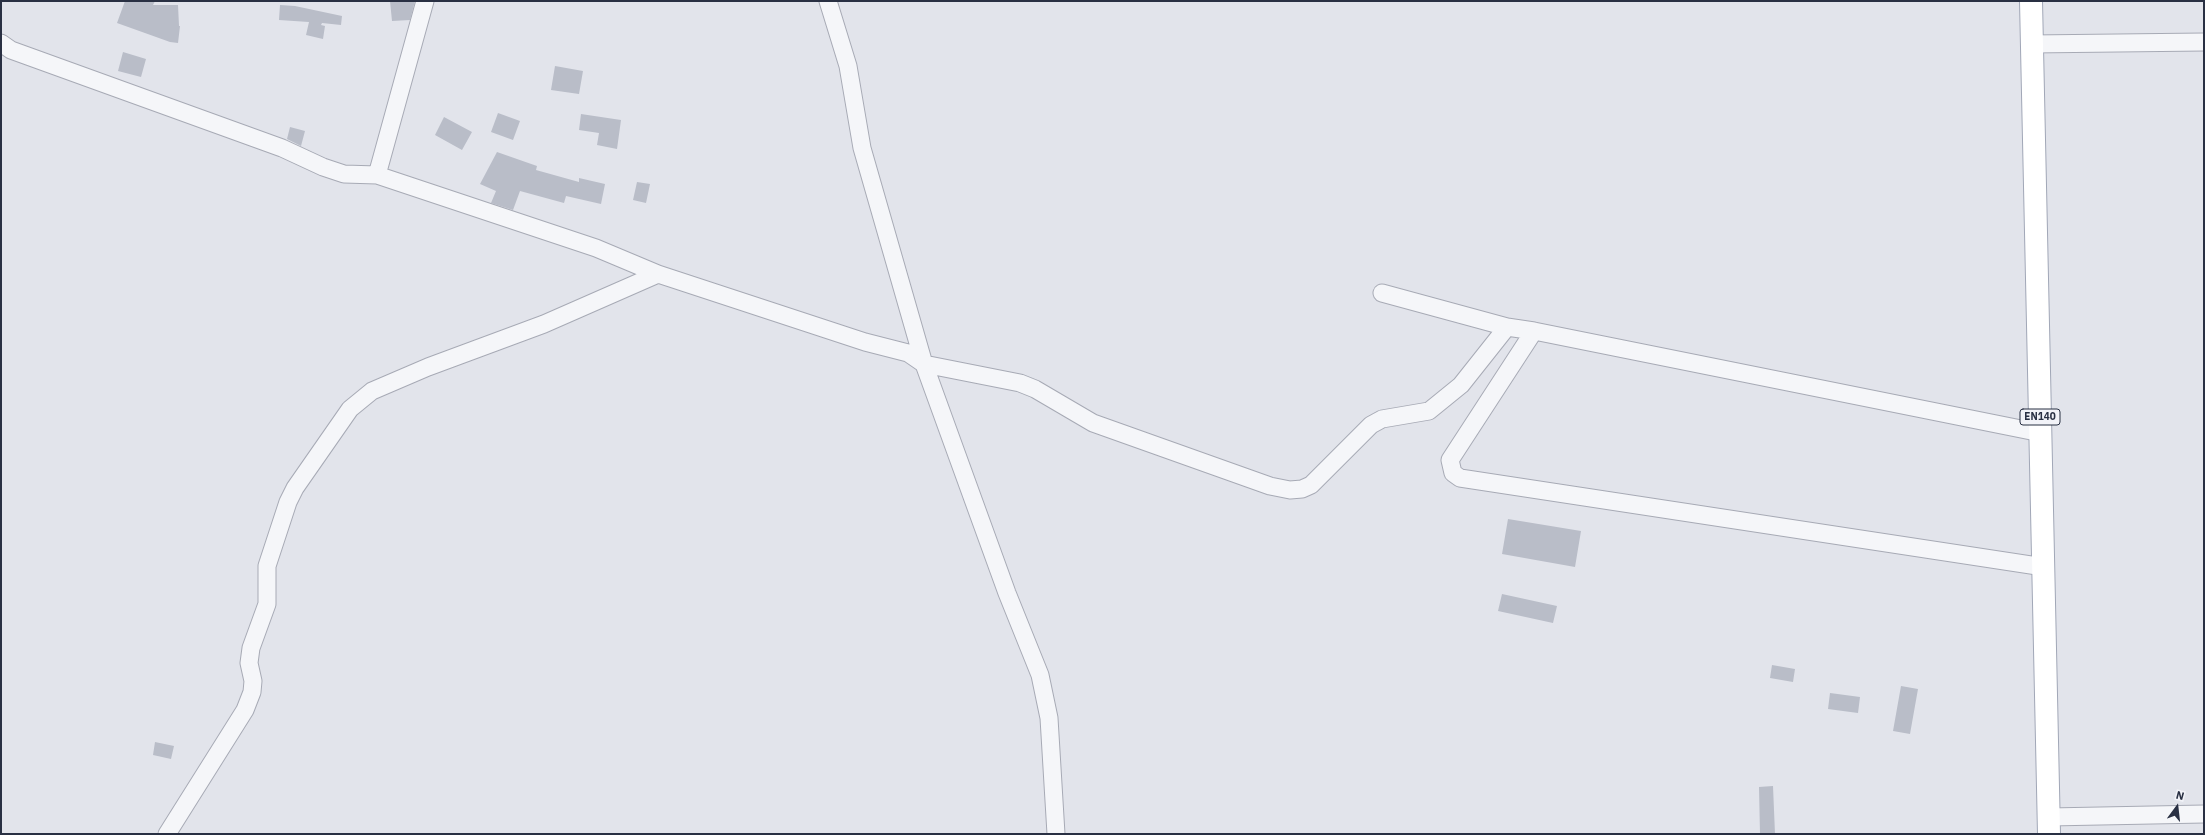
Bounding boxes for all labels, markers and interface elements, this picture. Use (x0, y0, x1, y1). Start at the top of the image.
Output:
road number: EN140 (2020, 409, 2060, 425)
north arrow (2157, 787, 2197, 827)
text: N (2174, 788, 2186, 803)

